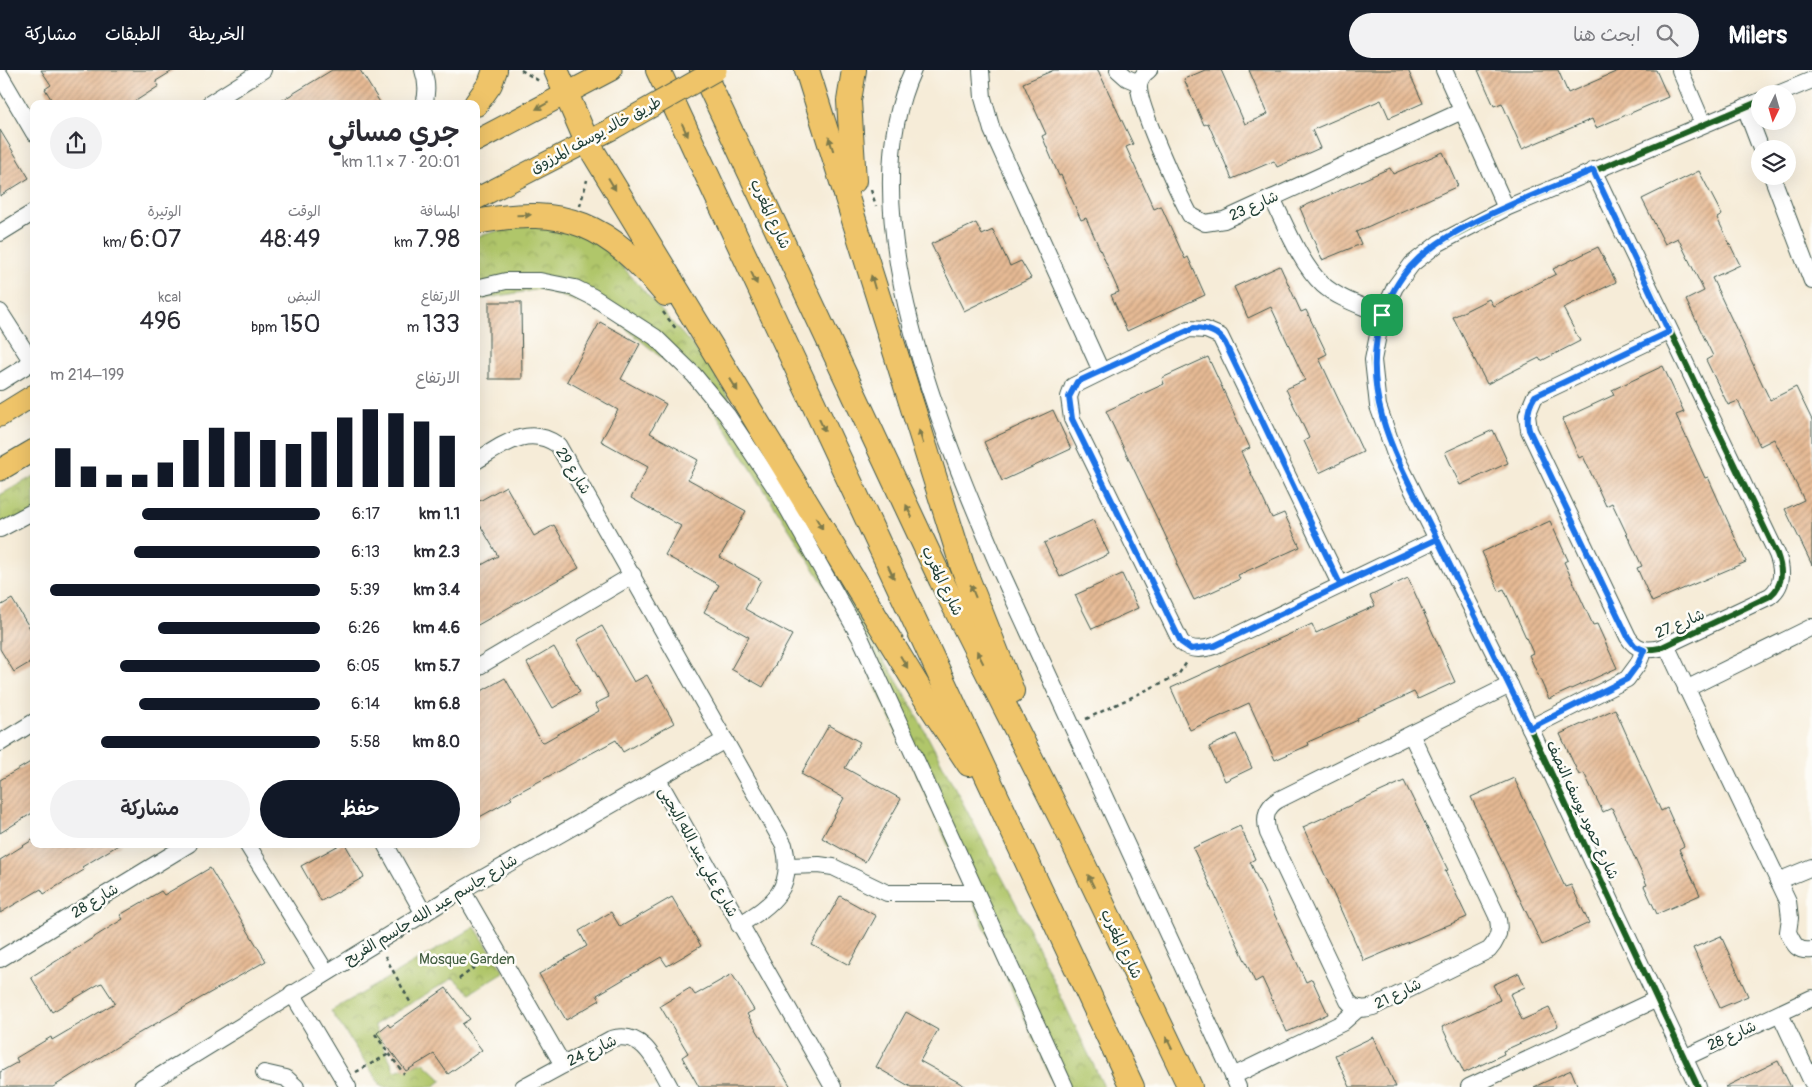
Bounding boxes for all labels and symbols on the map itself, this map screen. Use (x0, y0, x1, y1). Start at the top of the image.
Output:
north arrow (1751, 85, 1796, 130)
street label: طريق خالد يوسف المرزوق (527, 92, 665, 178)
one-way arrow (535, 101, 549, 110)
one-way arrow (682, 123, 690, 137)
one-way arrow (826, 136, 834, 151)
street label: شارع المغرب (746, 176, 794, 252)
one-way arrow (608, 178, 617, 191)
street label: شارع 23 (1226, 187, 1282, 225)
one-way arrow (517, 211, 533, 219)
one-way arrow (750, 270, 758, 285)
one-way arrow (869, 274, 877, 289)
pin (1361, 294, 1403, 336)
one-way arrow (729, 378, 739, 392)
one-way arrow (819, 418, 827, 432)
one-way arrow (917, 430, 924, 445)
street label: شارع 29 (551, 444, 595, 498)
one-way arrow (904, 504, 912, 518)
one-way arrow (815, 517, 824, 530)
street label: شارع المغرب (917, 543, 967, 619)
one-way arrow (887, 565, 895, 579)
one-way arrow (969, 583, 977, 598)
street label: شارع 27 (1652, 605, 1708, 643)
one-way arrow (976, 650, 984, 664)
one-way arrow (899, 656, 908, 669)
street label: شارع حمود يوسف النصف (1541, 737, 1623, 883)
street label: شارع علي عبد الله اليحيى (652, 783, 742, 922)
street label: شارع جاسم عبد الله جاسم الفريح (341, 851, 522, 971)
one-way arrow (1087, 874, 1095, 888)
street label: شارع 28 (68, 880, 122, 922)
street label: شارع المغرب (1096, 906, 1146, 982)
park label: Mosque Garden (419, 950, 515, 969)
street label: شارع 21 (1371, 975, 1425, 1013)
street label: شارع 28 (1705, 1017, 1759, 1055)
street label: شارع 24 (564, 1031, 620, 1071)
one-way arrow (1165, 1036, 1173, 1050)

